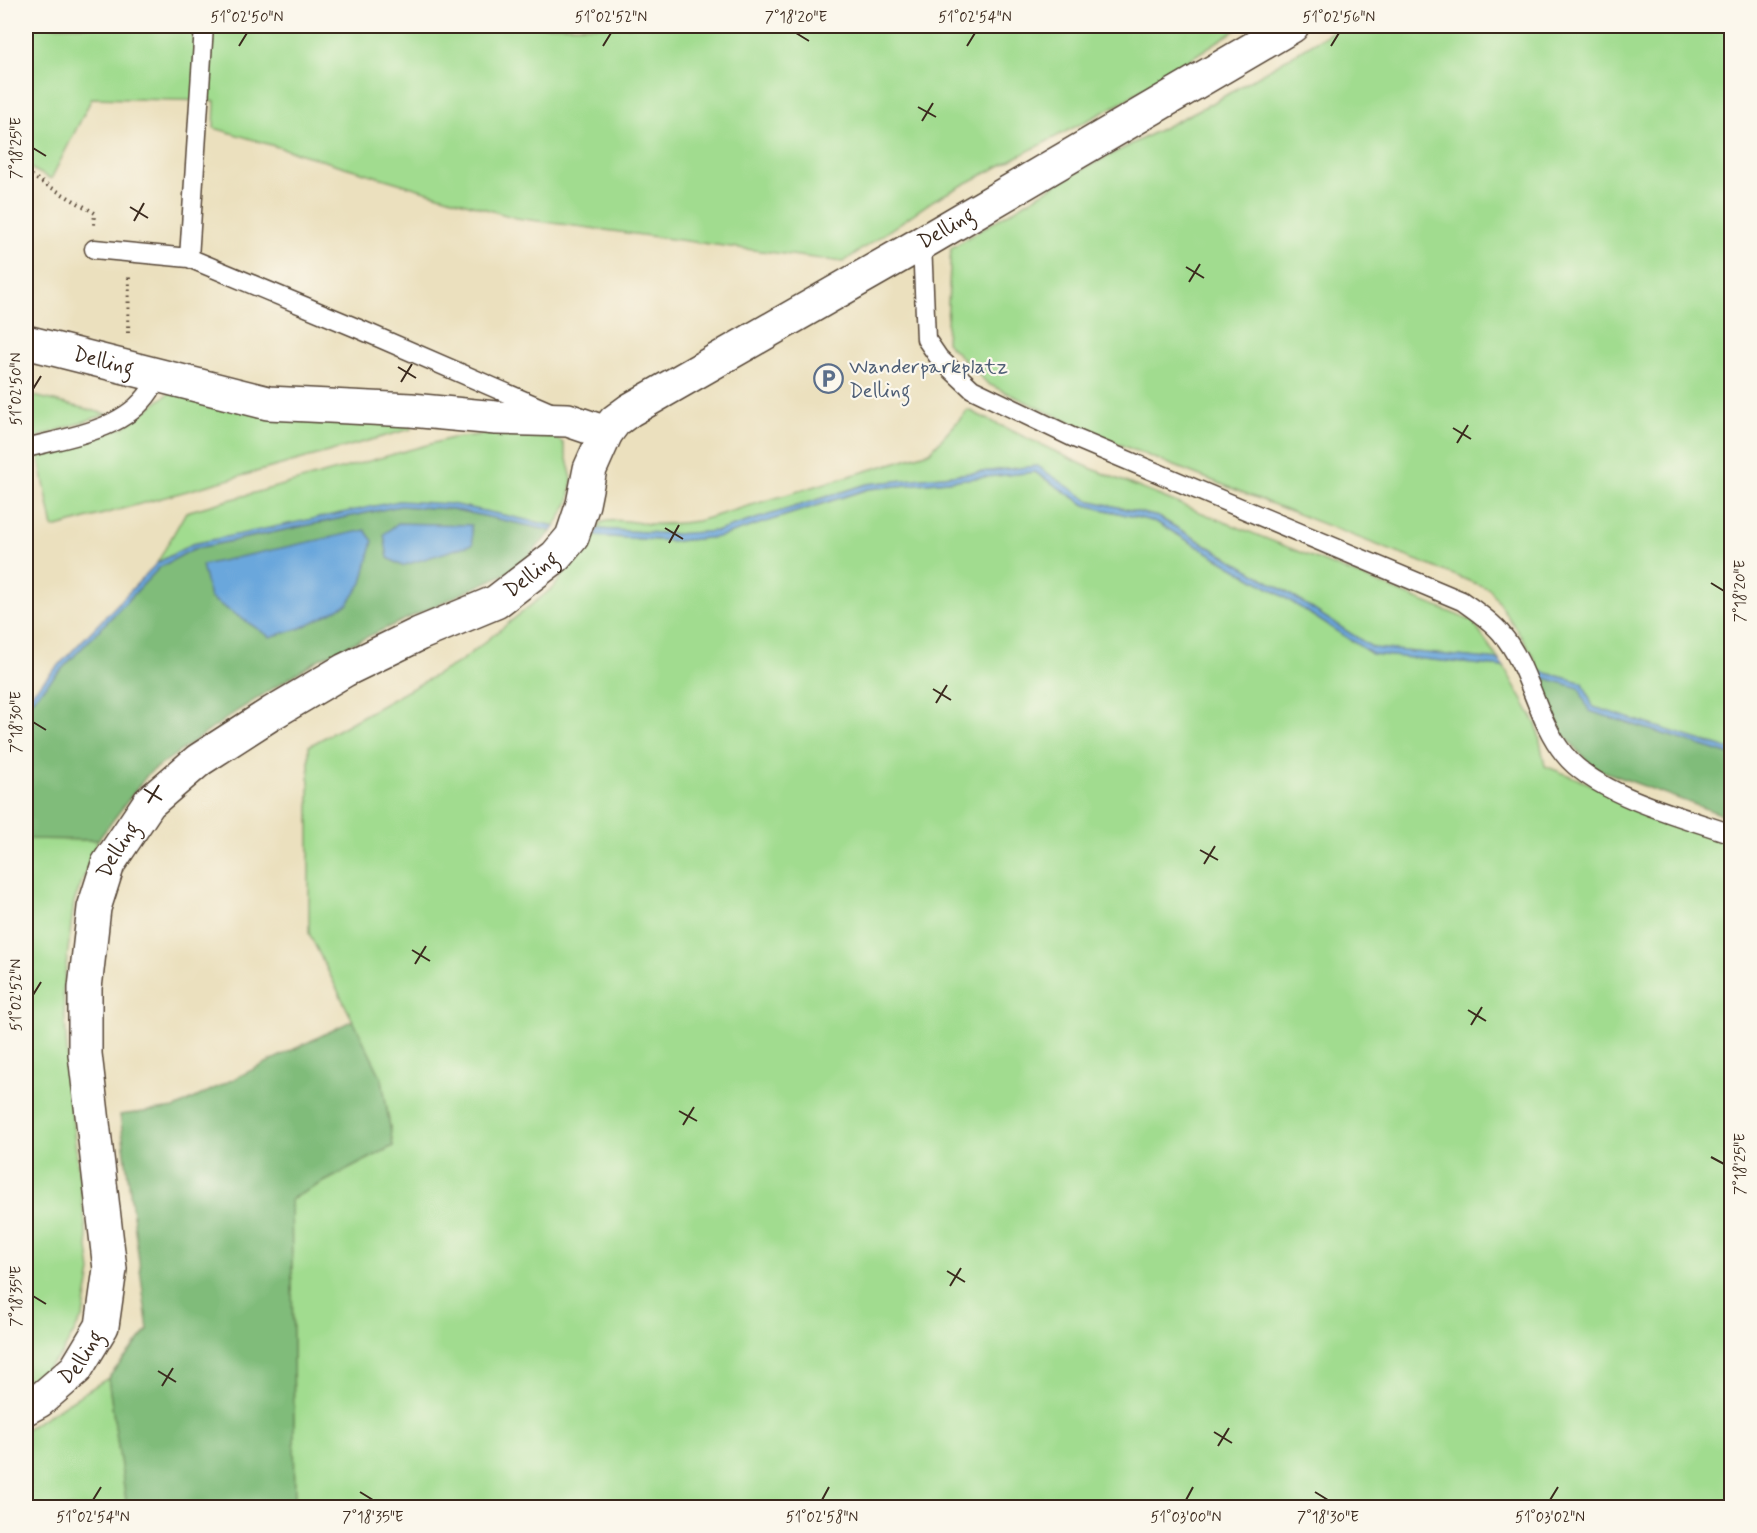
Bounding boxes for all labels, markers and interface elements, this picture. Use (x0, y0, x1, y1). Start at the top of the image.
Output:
text: 51°02'50"N (210, 8, 284, 28)
text: 51°02'52"N (575, 8, 647, 28)
text: 7°18'20"E (765, 8, 827, 28)
text: 51°02'54"N (938, 8, 1012, 28)
text: 51°02'56"N (1303, 8, 1375, 28)
text: 7°18'25"E (7, 117, 27, 179)
street label: Delling (913, 201, 981, 256)
street label: Delling (70, 340, 137, 385)
text: 51°02'50"N (7, 352, 27, 426)
place label: Wanderparkplatz Delling (849, 353, 1008, 407)
parking icon: Wanderparkplatz Delling (812, 363, 844, 395)
street label: Delling (499, 545, 566, 605)
text: 7°18'20"E (1731, 560, 1751, 622)
text: 7°18'30"E (7, 691, 27, 753)
street label: Delling (91, 816, 148, 881)
text: 51°02'52"N (7, 959, 27, 1031)
text: 7°18'25"E (1731, 1133, 1751, 1195)
text: 7°18'35"E (7, 1265, 27, 1327)
street label: Delling (53, 1325, 112, 1392)
text: 51°02'54"N (56, 1508, 130, 1528)
text: 7°18'35"E (342, 1508, 404, 1528)
text: 51°02'58"N (786, 1508, 858, 1528)
text: 51°03'00"N (1151, 1508, 1221, 1528)
text: 7°18'30"E (1297, 1508, 1359, 1528)
text: 51°03'02"N (1515, 1508, 1585, 1528)

